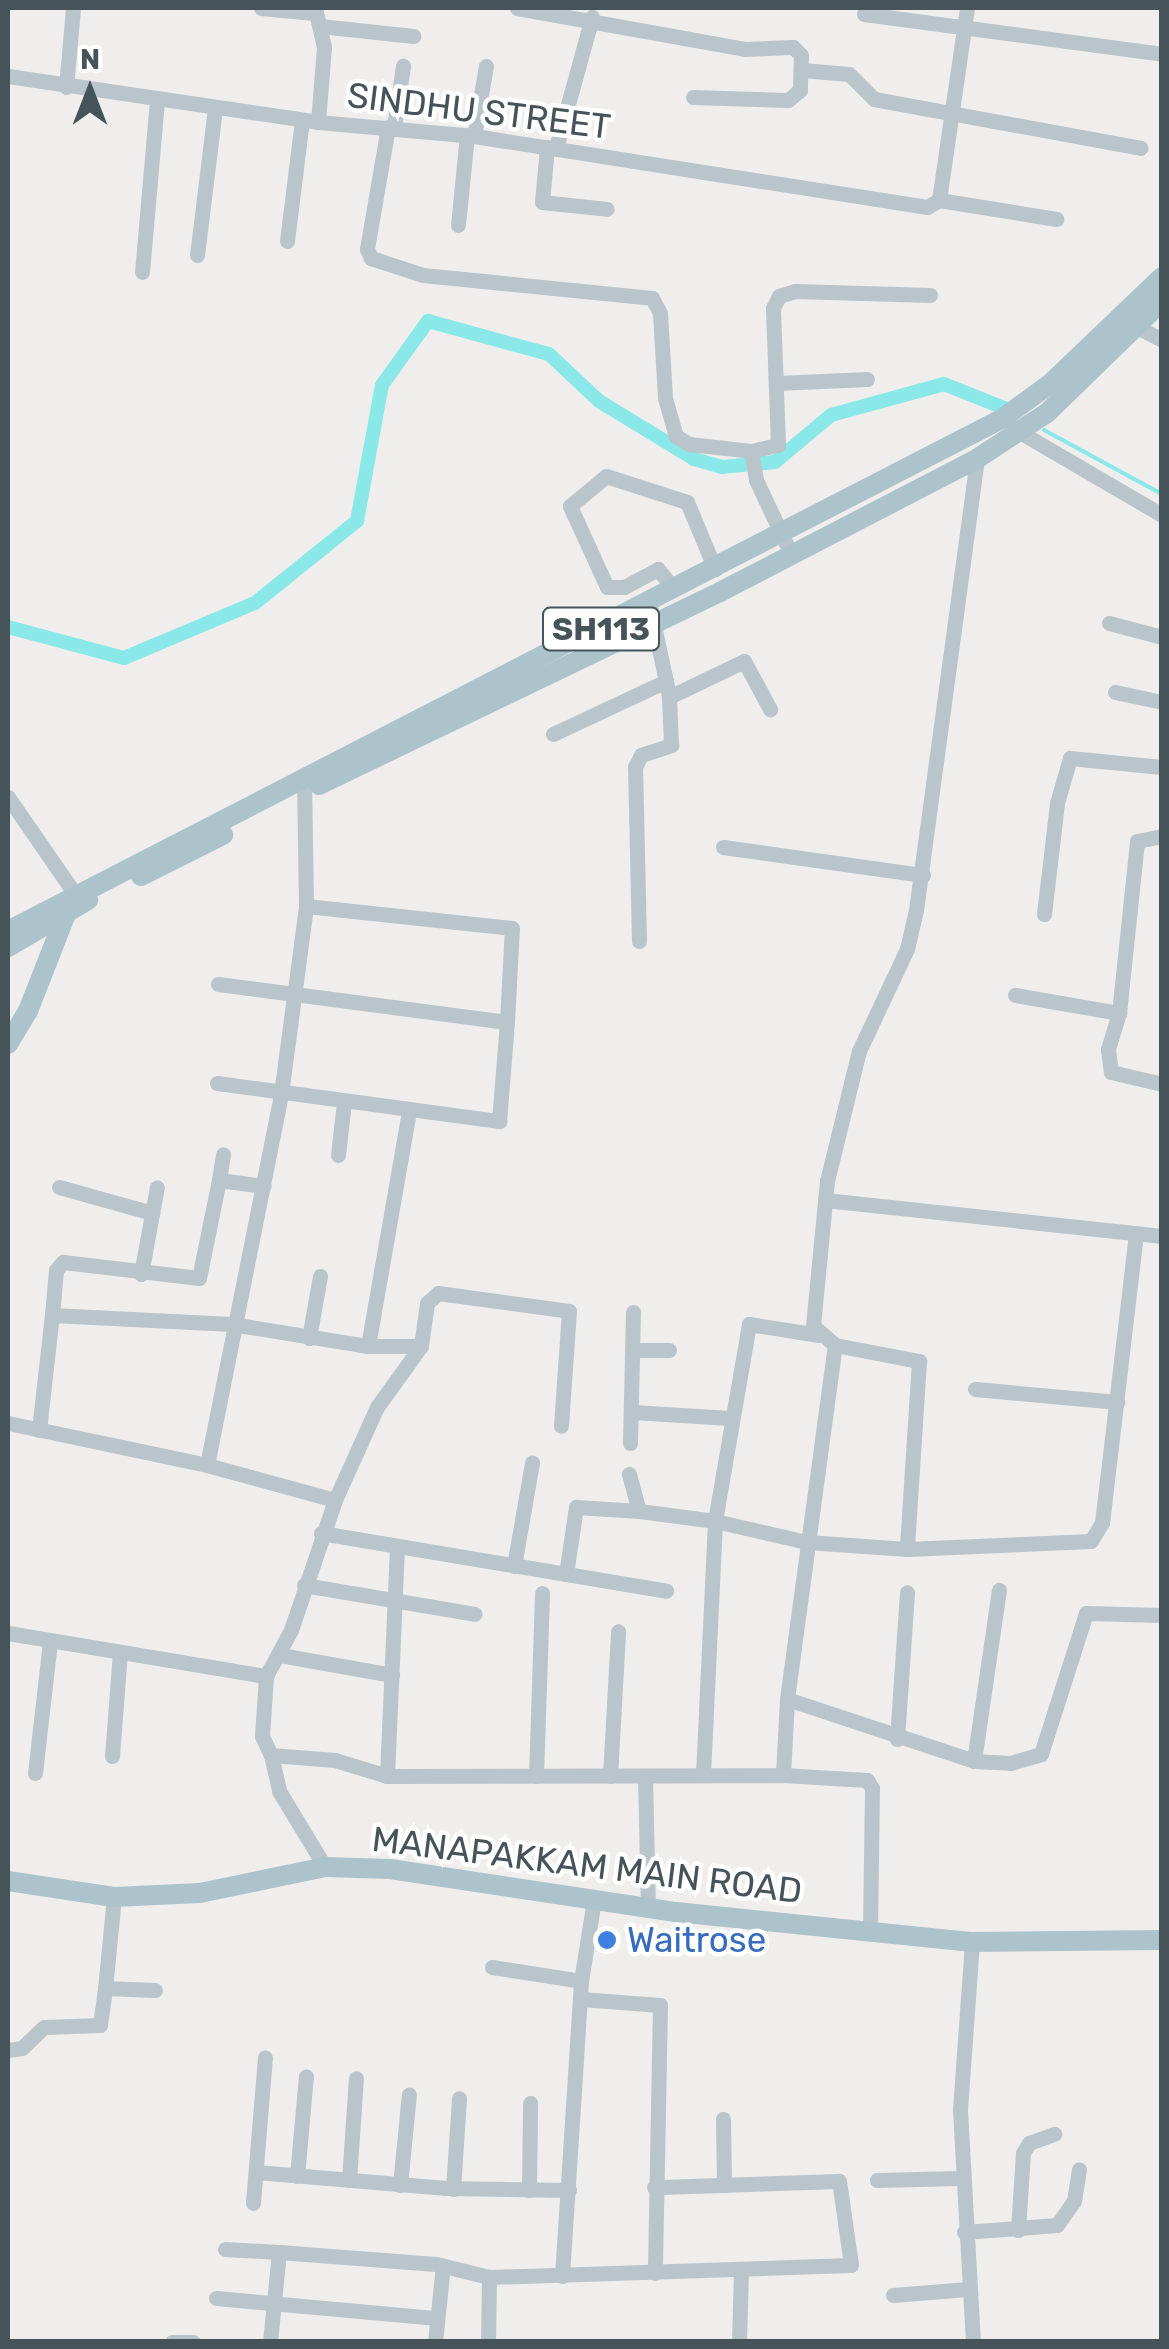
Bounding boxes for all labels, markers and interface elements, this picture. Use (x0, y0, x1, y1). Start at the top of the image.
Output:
north arrow (40, 40, 140, 140)
text: N (80, 43, 100, 76)
street label: SINDHU STREET (345, 74, 613, 148)
road number: SH113 (541, 602, 661, 656)
street label: MANAPAKKAM MAIN ROAD (370, 1818, 804, 1912)
place label: Waitrose (627, 1919, 766, 1961)
marker: Waitrose (596, 1929, 618, 1951)

